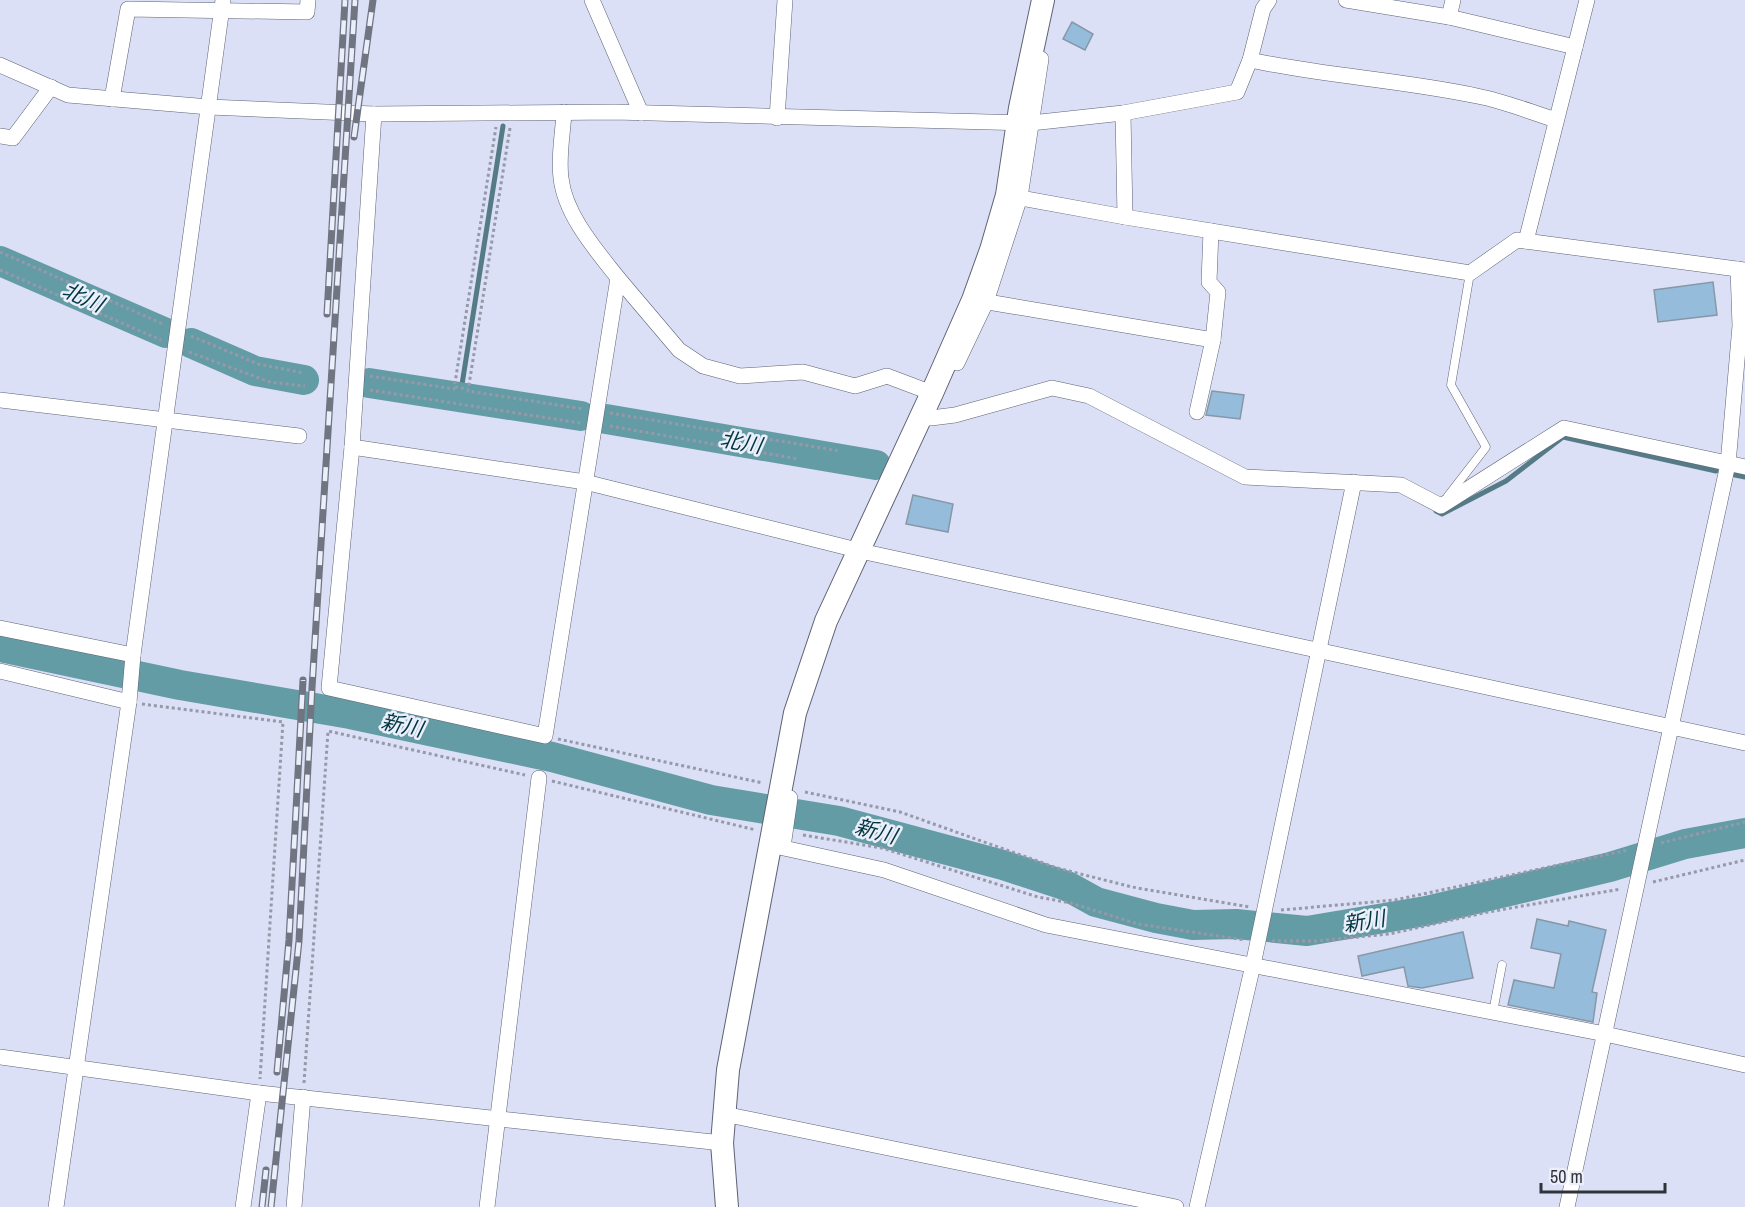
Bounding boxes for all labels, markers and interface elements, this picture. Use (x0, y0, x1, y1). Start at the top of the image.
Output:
water label: 北川 (58, 275, 110, 320)
water label: 北川 (718, 424, 766, 460)
water label: 新川 (378, 706, 428, 744)
water label: 新川 (852, 812, 902, 851)
water label: 新川 (1341, 903, 1389, 939)
scale bar (1541, 1156, 1666, 1194)
text: 50 m (1550, 1164, 1583, 1189)

